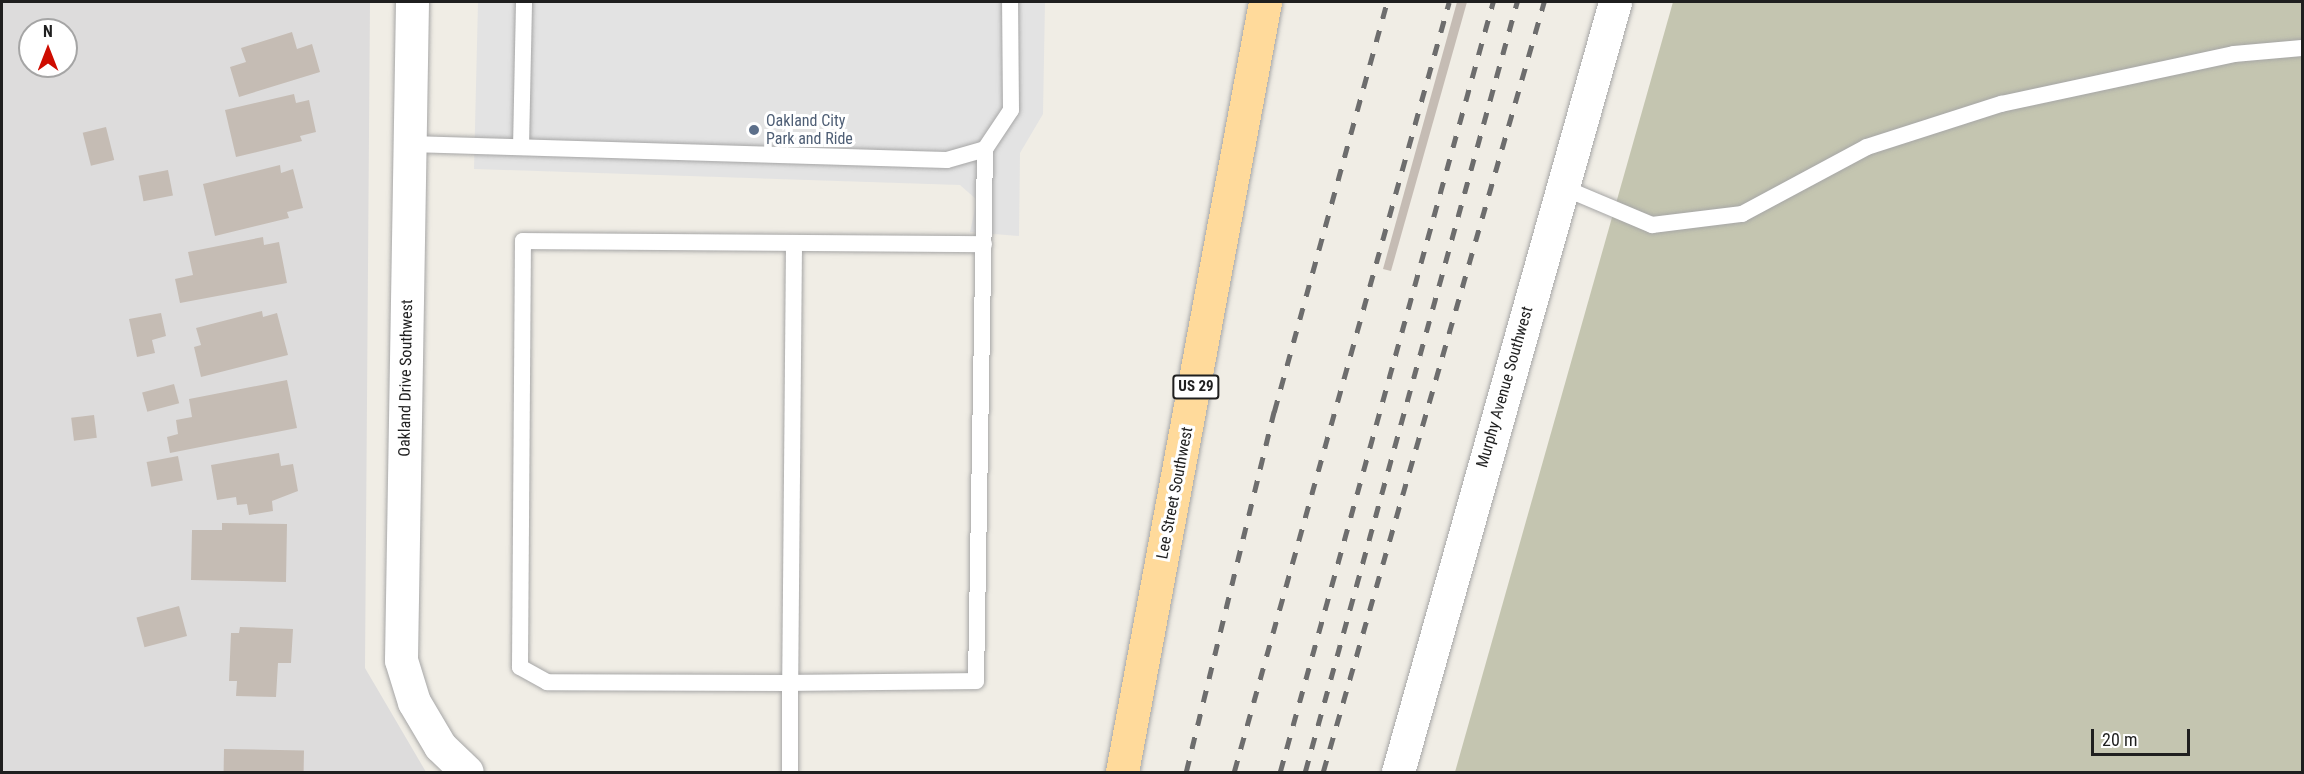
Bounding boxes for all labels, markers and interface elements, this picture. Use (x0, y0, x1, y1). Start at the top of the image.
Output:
north arrow (18, 18, 78, 78)
text: N (43, 22, 53, 41)
place label: Oakland City Park and Ride (766, 111, 853, 149)
marker: Oakland City Park and Ride (747, 123, 761, 137)
street label: Oakland Drive Southwest (395, 299, 417, 457)
street label: Murphy Avenue Southwest (1473, 304, 1537, 470)
road number: US 29 (1172, 375, 1220, 399)
street label: Lee Street Southwest (1153, 425, 1197, 561)
scale bar (2094, 717, 2193, 755)
text: 20 m (2102, 729, 2137, 750)

